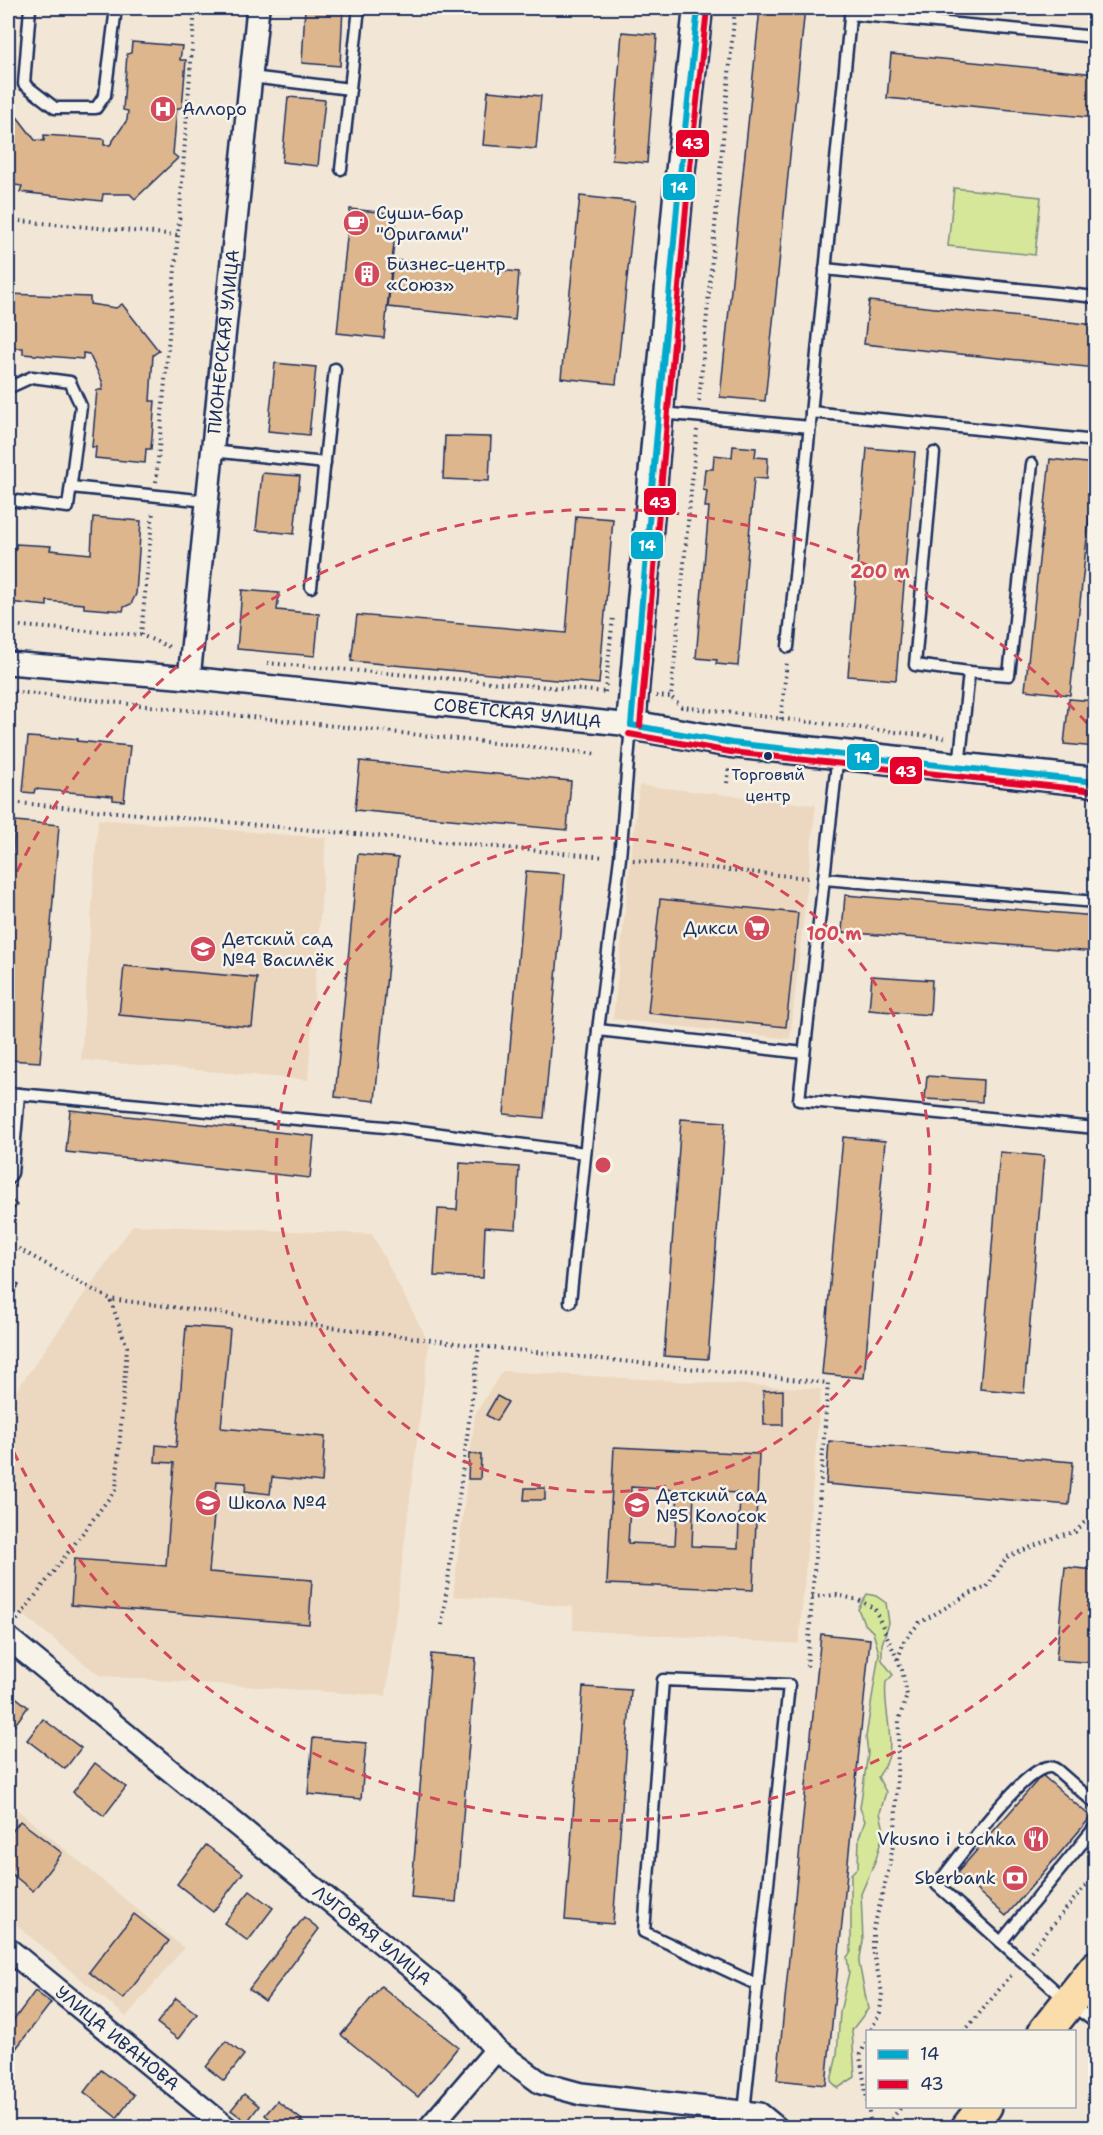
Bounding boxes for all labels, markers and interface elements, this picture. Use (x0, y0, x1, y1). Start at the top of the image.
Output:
hospital icon: Аллоро (148, 94, 178, 124)
place label: Аллоро (182, 97, 247, 121)
line badge: 43 (675, 129, 710, 158)
text: 43 (682, 133, 704, 154)
line badge: 14 (662, 173, 696, 201)
text: 14 (670, 177, 688, 198)
place label: Суши-бар "Оригами" (376, 201, 469, 246)
cafe icon: Суши-бар "Оригами" (341, 208, 371, 238)
street label: ПИОНЕРСКАЯ УЛИЦА (202, 248, 245, 435)
place label: Бизнес-центр «Союз» (386, 252, 506, 297)
building icon: Бизнес-центр «Союз» (352, 259, 382, 289)
line badge: 43 (643, 487, 677, 516)
text: 43 (649, 492, 671, 513)
line badge: 14 (630, 531, 664, 560)
text: 14 (638, 535, 656, 556)
text: 200 m (850, 560, 911, 584)
street label: СОВЕТСКАЯ УЛИЦА (432, 692, 603, 734)
line badge: 14 (846, 743, 880, 771)
text: 14 (854, 747, 872, 768)
marker: Торговый центр (762, 750, 774, 762)
line badge: 43 (889, 756, 923, 785)
text: 43 (895, 761, 917, 782)
place label: Торговый центр (731, 764, 805, 806)
supermarket icon: Дикси (742, 913, 772, 943)
place label: Дикси (683, 916, 738, 940)
text: 100 m (806, 922, 862, 946)
place label: Детский сад №4 Василёк (222, 927, 335, 972)
school or university icon: Детский сад №4 Василёк (188, 934, 218, 964)
centre of rings (593, 1155, 613, 1175)
place label: Детский сад №5 Колосок (656, 1483, 768, 1528)
school or university icon: Школа №4 (193, 1488, 223, 1518)
school or university icon: Детский сад №5 Колосок (622, 1490, 652, 1520)
place label: Школа №4 (228, 1491, 327, 1515)
restaurant icon: Vkusno i tochka (1021, 1824, 1051, 1854)
place label: Vkusno i tochka (877, 1827, 1016, 1851)
bank icon: Sberbank (1000, 1863, 1030, 1893)
place label: Sberbank (915, 1866, 996, 1890)
street label: ЛУГОВАЯ УЛИЦА (308, 1880, 436, 1991)
street label: УЛИЦА ИВАНОВА (50, 1980, 184, 2096)
legend (866, 2030, 1076, 2108)
text: 14 (920, 2042, 939, 2066)
text: 43 (920, 2072, 944, 2096)

